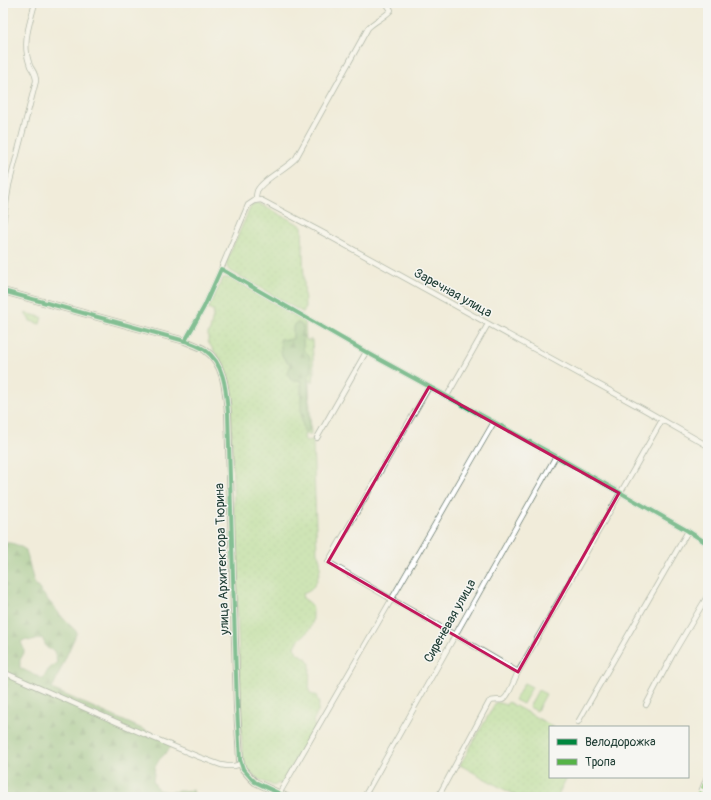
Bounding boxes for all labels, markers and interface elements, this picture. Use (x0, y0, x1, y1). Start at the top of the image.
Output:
street label: Заречная улица (411, 265, 495, 321)
street label: улица Архитектора Тюрина (211, 483, 233, 636)
street label: Сиреневая улица (420, 576, 480, 666)
legend (549, 726, 689, 778)
text: Велодорожка (585, 735, 656, 750)
text: Тропа (585, 755, 616, 770)

